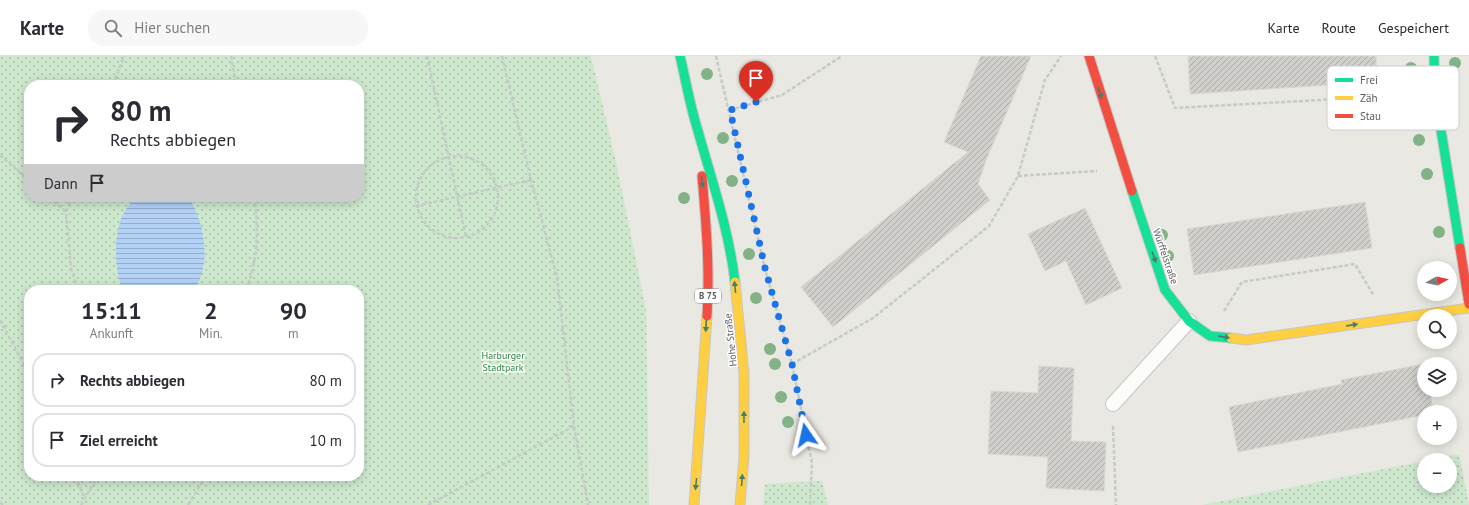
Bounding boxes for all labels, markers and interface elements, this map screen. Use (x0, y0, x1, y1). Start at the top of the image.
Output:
search box (88, 10, 368, 46)
text: Karte (20, 16, 64, 40)
icon: search (102, 17, 124, 39)
text: Hier suchen (134, 18, 210, 37)
text: Karte (1268, 19, 1300, 37)
text: Route (1322, 19, 1356, 37)
text: Gespeichert (1378, 19, 1449, 37)
pin (739, 61, 773, 102)
legend (1327, 66, 1459, 130)
icon: arrive (745, 67, 767, 89)
text: Frei (1360, 73, 1378, 87)
one-way arrow (1097, 88, 1103, 100)
text: Zäh (1360, 91, 1377, 105)
text: 80 m (110, 92, 171, 129)
icon: right (44, 96, 96, 148)
text: Stau (1360, 109, 1381, 123)
text: Rechts abbiegen (110, 128, 236, 151)
icon: arrive (86, 172, 108, 194)
text: Dann (44, 174, 78, 193)
one-way arrow (699, 176, 705, 188)
street label: Würffelstraße (1150, 227, 1181, 286)
one-way arrow (1151, 251, 1157, 263)
north arrow (1417, 261, 1457, 301)
map controls (1417, 261, 1457, 493)
one-way arrow (732, 281, 738, 293)
road number: B 75 (695, 289, 721, 303)
text: 15:11 (81, 295, 142, 326)
text: 2 (204, 295, 218, 326)
text: 90 (280, 295, 307, 326)
button: search (1417, 309, 1457, 349)
street label: Hohe Straße (721, 313, 740, 367)
one-way arrow (703, 320, 709, 333)
one-way arrow (1346, 322, 1358, 328)
text: Ankunft (90, 325, 133, 342)
text: Min. (199, 325, 223, 342)
text: m (288, 325, 299, 342)
one-way arrow (1218, 334, 1230, 340)
park label: Harburger Stadtpark (481, 349, 525, 374)
button: layers (1417, 357, 1457, 397)
icon: right (46, 369, 68, 391)
text: Rechts abbiegen (80, 371, 185, 390)
text: 80 m (309, 371, 342, 390)
button: + (1417, 405, 1457, 445)
one-way arrow (741, 410, 747, 423)
position arrow (785, 414, 827, 456)
icon: arrive (46, 429, 68, 451)
text: Ziel erreicht (80, 431, 158, 450)
text: 10 m (309, 431, 342, 450)
button: − (1417, 453, 1457, 493)
one-way arrow (739, 474, 746, 486)
one-way arrow (693, 478, 699, 490)

